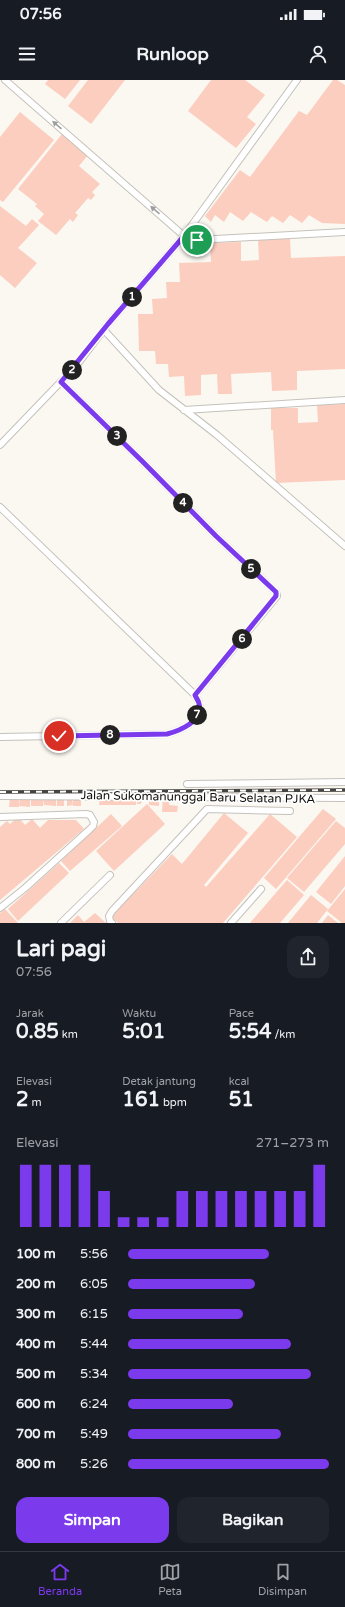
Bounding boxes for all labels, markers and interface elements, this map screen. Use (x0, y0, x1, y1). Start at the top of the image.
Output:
text: 07:56 (20, 5, 62, 23)
icon: menu (16, 43, 38, 65)
text: Runloop (136, 43, 209, 65)
icon: person (307, 43, 329, 65)
one-way arrow (51, 120, 62, 129)
one-way arrow (150, 205, 160, 215)
pin (180, 223, 214, 257)
icon: arrive (186, 229, 208, 251)
pin: 1 (122, 287, 142, 307)
text: 1 (129, 290, 135, 303)
pin: 2 (62, 360, 82, 380)
text: 2 (69, 363, 75, 376)
pin: 3 (107, 426, 127, 446)
text: 3 (114, 429, 120, 442)
pin: 4 (173, 493, 193, 513)
text: 4 (180, 496, 186, 509)
pin: 5 (241, 559, 261, 579)
text: 5 (248, 562, 254, 575)
pin: 6 (232, 629, 252, 649)
text: 6 (239, 632, 245, 645)
pin: 7 (187, 705, 207, 725)
text: 7 (194, 708, 200, 721)
pin (42, 719, 76, 753)
icon: check (48, 725, 70, 747)
pin: 8 (100, 725, 120, 745)
text: 8 (107, 728, 113, 741)
street label: Jalan Sukomanunggal Baru Selatan PJKA (81, 788, 315, 806)
text: Lari pagi (16, 936, 106, 962)
button: share (287, 936, 329, 978)
text: 07:56 (16, 964, 52, 980)
text: Jarak (16, 1007, 44, 1020)
text: Waktu (122, 1007, 156, 1020)
text: Pace (229, 1007, 254, 1020)
text: 0.85 (16, 1020, 59, 1044)
text: 5:01 (122, 1020, 165, 1044)
text: 5:54 (229, 1020, 272, 1044)
text: km (59, 1028, 78, 1041)
text: /km (272, 1028, 295, 1041)
text: Elevasi (16, 1075, 52, 1088)
text: Detak jantung (122, 1075, 196, 1088)
text: kcal (229, 1075, 249, 1088)
text: 2 (16, 1088, 29, 1112)
text: 161 (122, 1088, 160, 1112)
text: 51 (229, 1088, 254, 1112)
text: m (29, 1096, 42, 1109)
text: bpm (160, 1096, 187, 1109)
text: Elevasi (16, 1135, 58, 1151)
text: 271–273 m (256, 1135, 329, 1151)
text: 100 m (16, 1246, 56, 1262)
text: 5:56 (80, 1246, 108, 1262)
text: 200 m (16, 1276, 56, 1292)
text: 6:05 (80, 1276, 108, 1292)
text: 300 m (16, 1306, 56, 1322)
text: 6:15 (80, 1306, 108, 1322)
text: 400 m (16, 1336, 56, 1352)
text: 5:44 (80, 1336, 108, 1352)
text: 500 m (16, 1366, 56, 1382)
text: 5:34 (80, 1366, 108, 1382)
text: 600 m (16, 1396, 56, 1412)
text: 6:24 (80, 1396, 108, 1412)
text: 700 m (16, 1426, 56, 1442)
text: 5:49 (80, 1426, 108, 1442)
text: 800 m (16, 1456, 56, 1472)
text: 5:26 (80, 1456, 108, 1472)
button: Simpan (16, 1497, 169, 1543)
button: Bagikan (177, 1497, 329, 1543)
tab: Beranda (38, 1561, 82, 1598)
tab: Peta (158, 1561, 182, 1598)
tab: Disimpan (258, 1561, 307, 1598)

